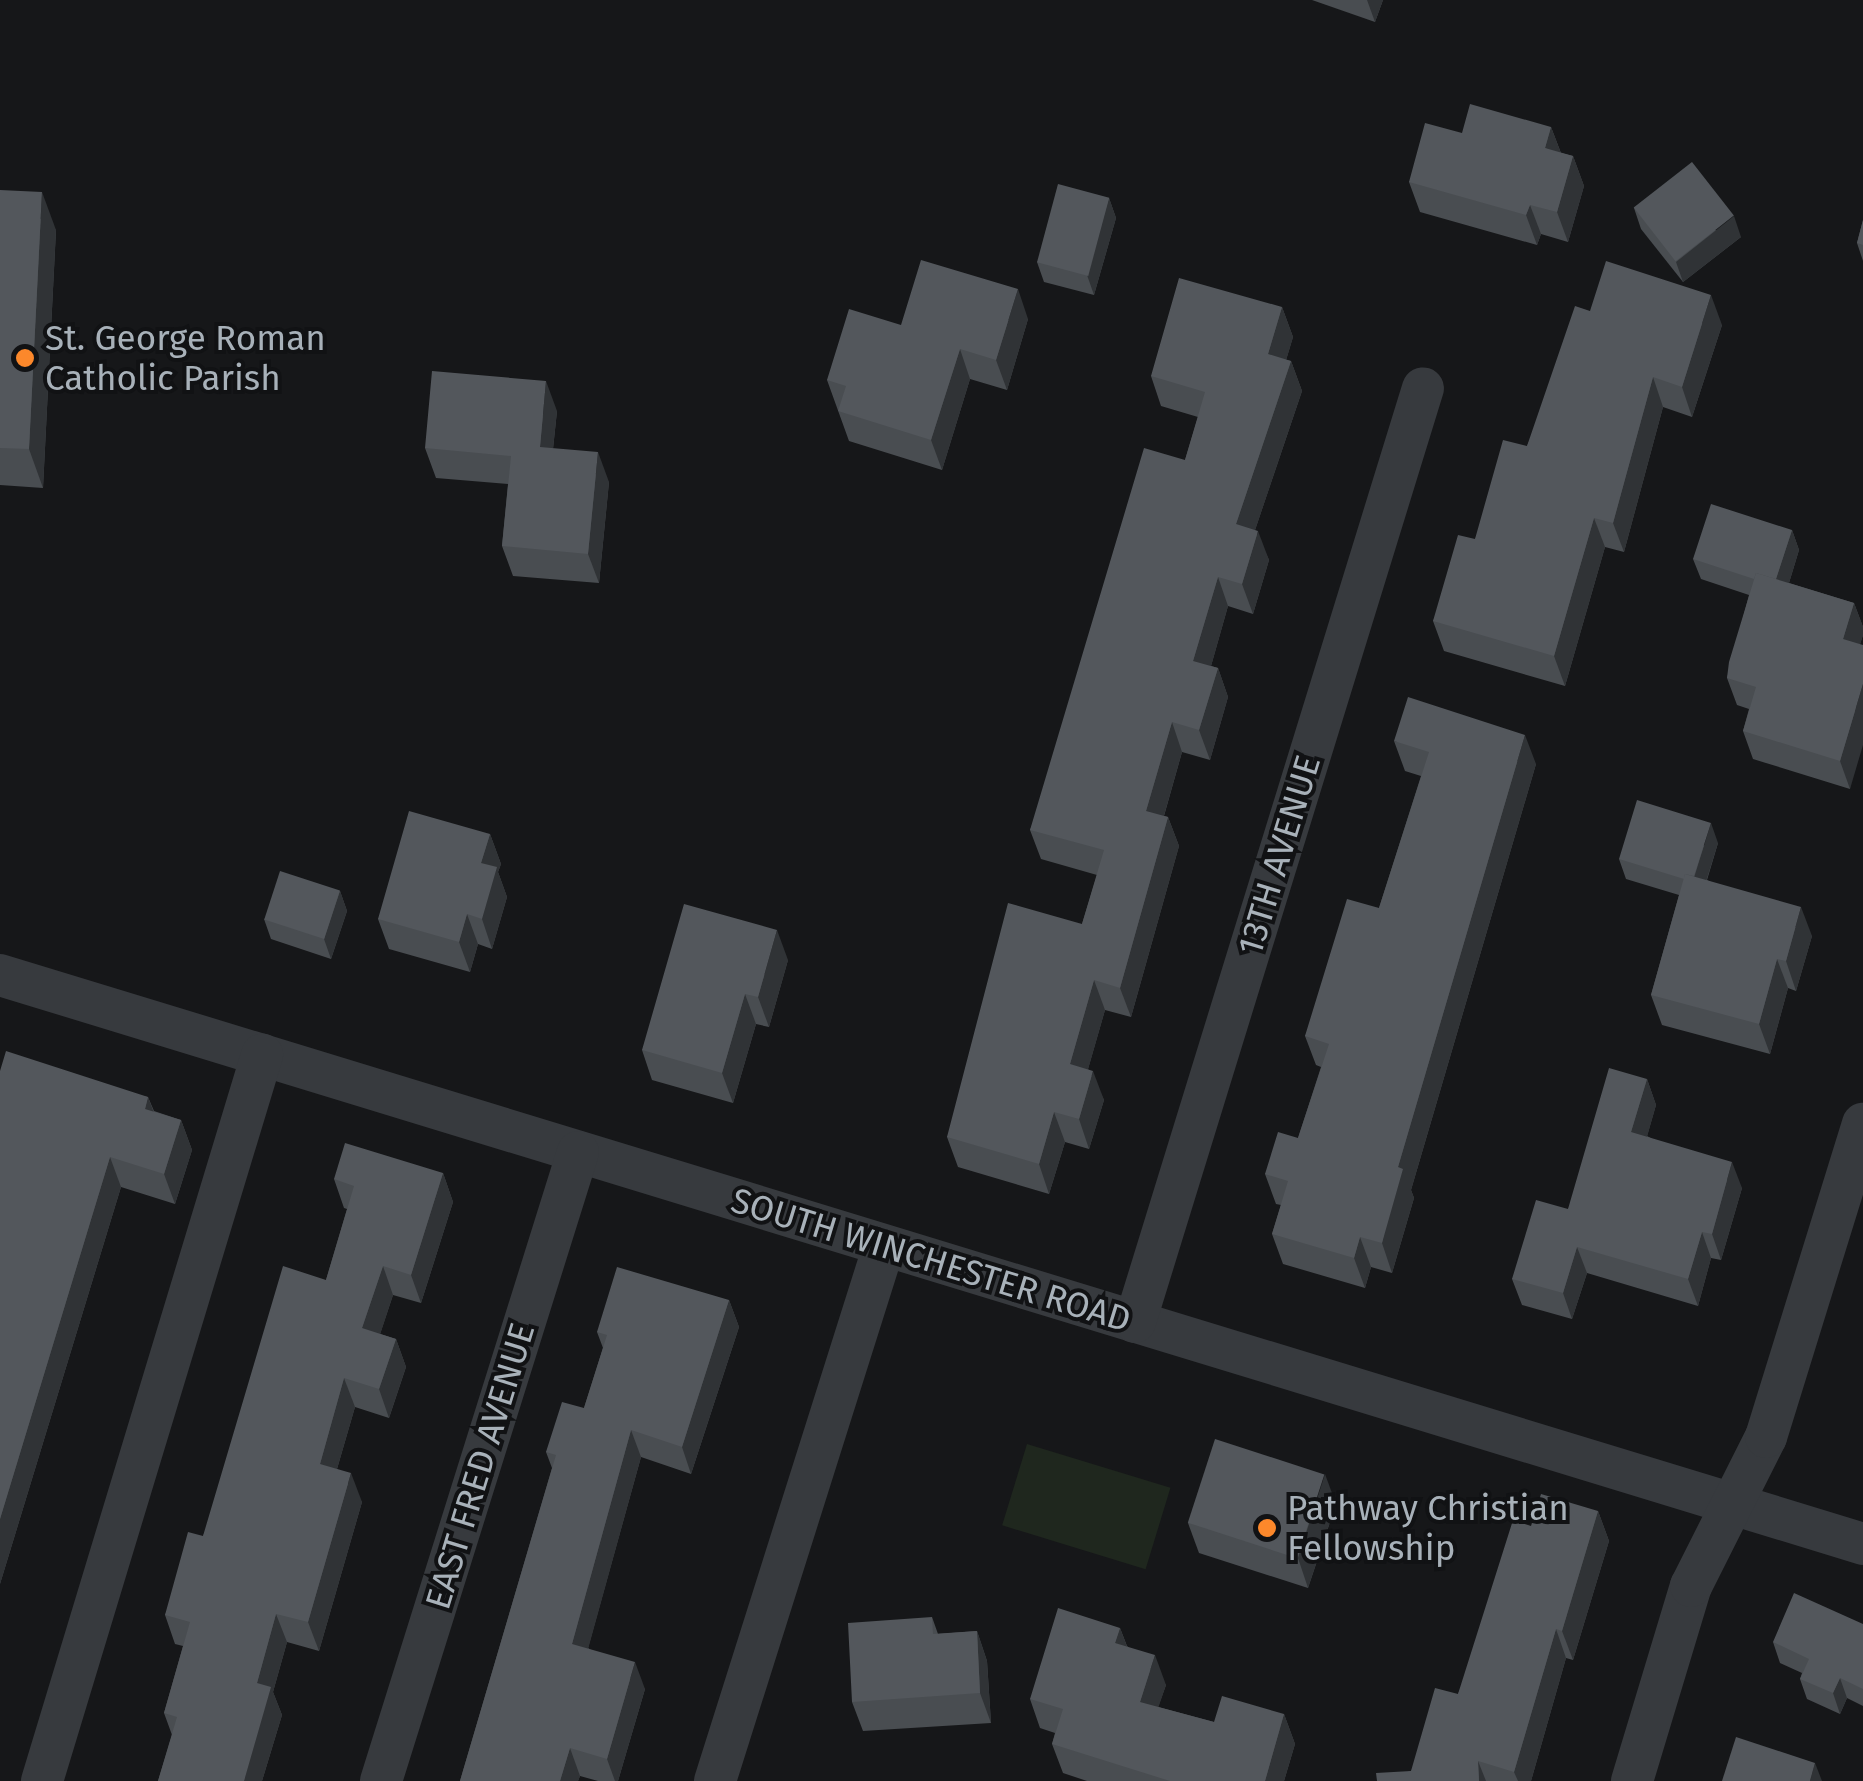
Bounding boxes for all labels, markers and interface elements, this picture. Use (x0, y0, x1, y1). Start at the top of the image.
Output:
place label: St. George Roman Catholic Parish (45, 317, 326, 399)
marker: St. George Roman Catholic Parish (14, 347, 36, 369)
street label: 13TH AVENUE (1229, 750, 1329, 960)
street label: SOUTH WINCHESTER ROAD (726, 1179, 1136, 1341)
street label: EAST FRED AVENUE (417, 1318, 543, 1614)
place label: Pathway Christian Fellowship (1287, 1487, 1569, 1569)
marker: Pathway Christian Fellowship (1256, 1517, 1278, 1539)

